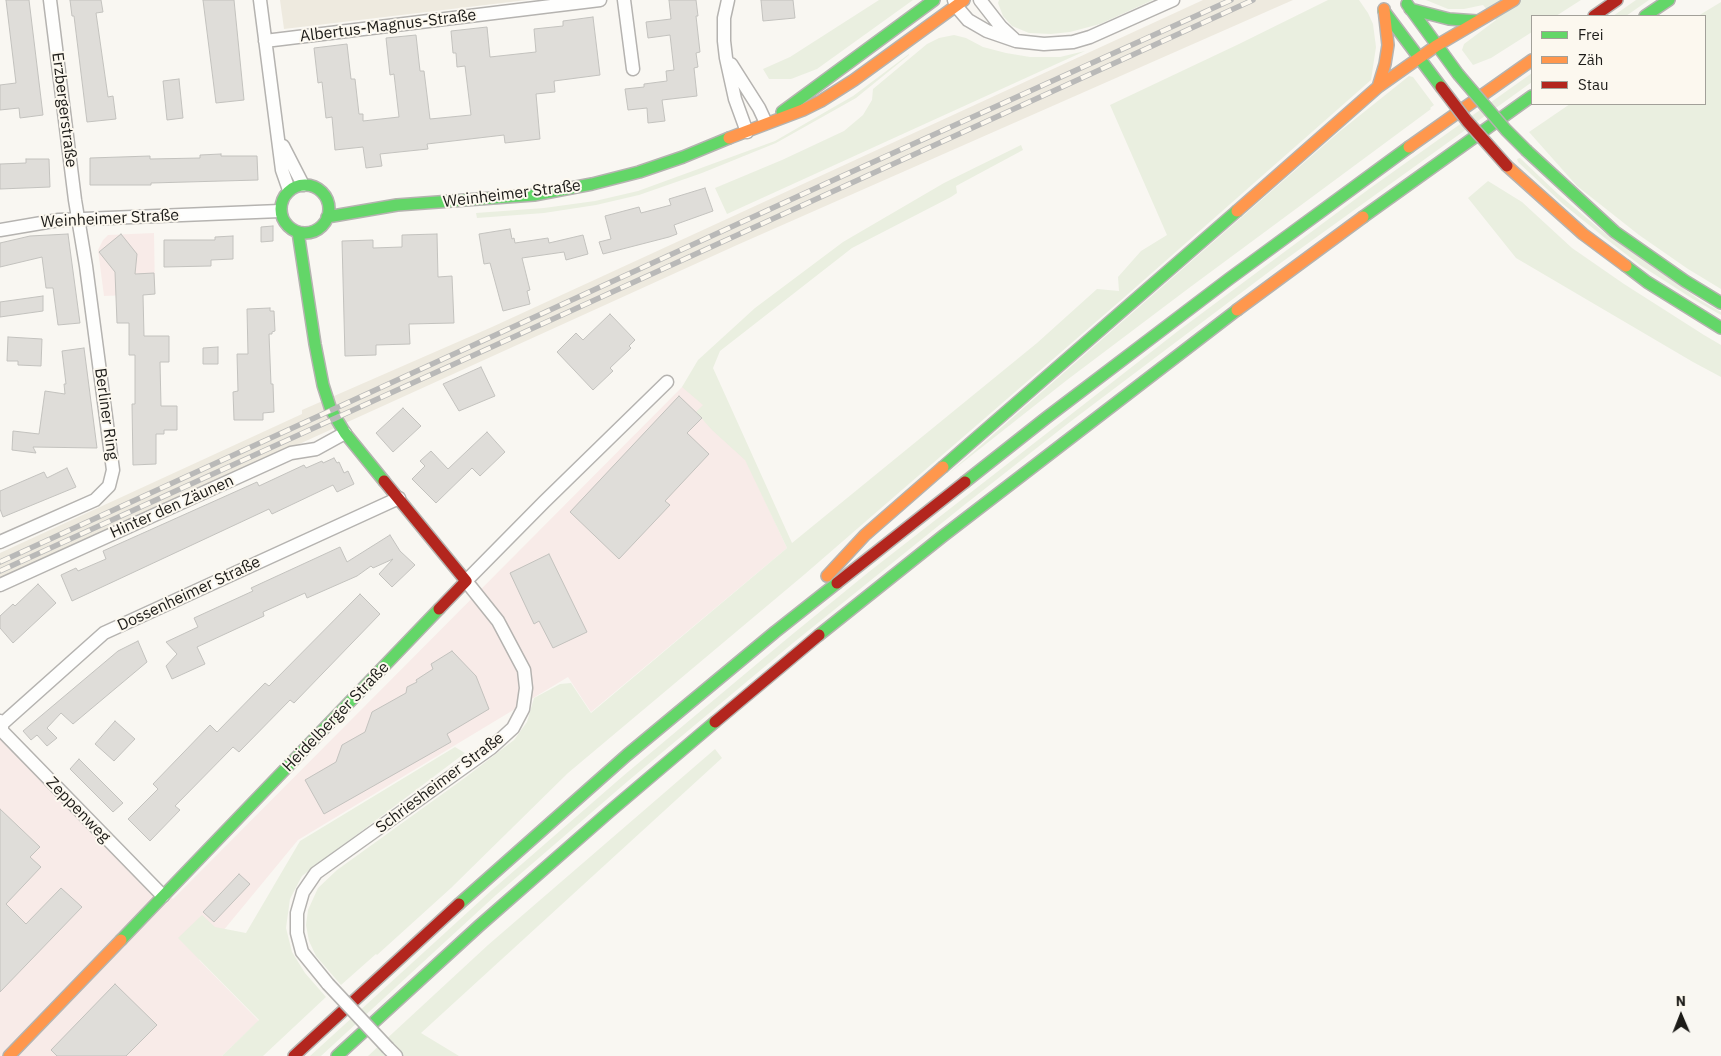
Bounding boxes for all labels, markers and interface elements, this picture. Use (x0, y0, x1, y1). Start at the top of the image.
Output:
street label: Albertus-Magnus-Straße (299, 6, 477, 46)
legend (1531, 15, 1706, 105)
text: Frei (1578, 25, 1604, 44)
text: Zäh (1578, 50, 1603, 69)
street label: Erzbergerstraße (47, 51, 81, 169)
text: Stau (1578, 75, 1609, 94)
street label: Weinheimer Straße (442, 176, 582, 212)
street label: Weinheimer Straße (40, 206, 180, 232)
street label: Berliner Ring (90, 367, 122, 461)
street label: Hinter den Zäunen (107, 471, 237, 543)
street label: Dossenheimer Straße (114, 552, 264, 636)
street label: Heidelberger Straße (279, 658, 393, 776)
street label: Schriesheimer Straße (372, 729, 508, 837)
street label: Zeppenweg (42, 773, 114, 847)
north arrow (1656, 991, 1706, 1041)
text: N (1676, 992, 1686, 1010)

